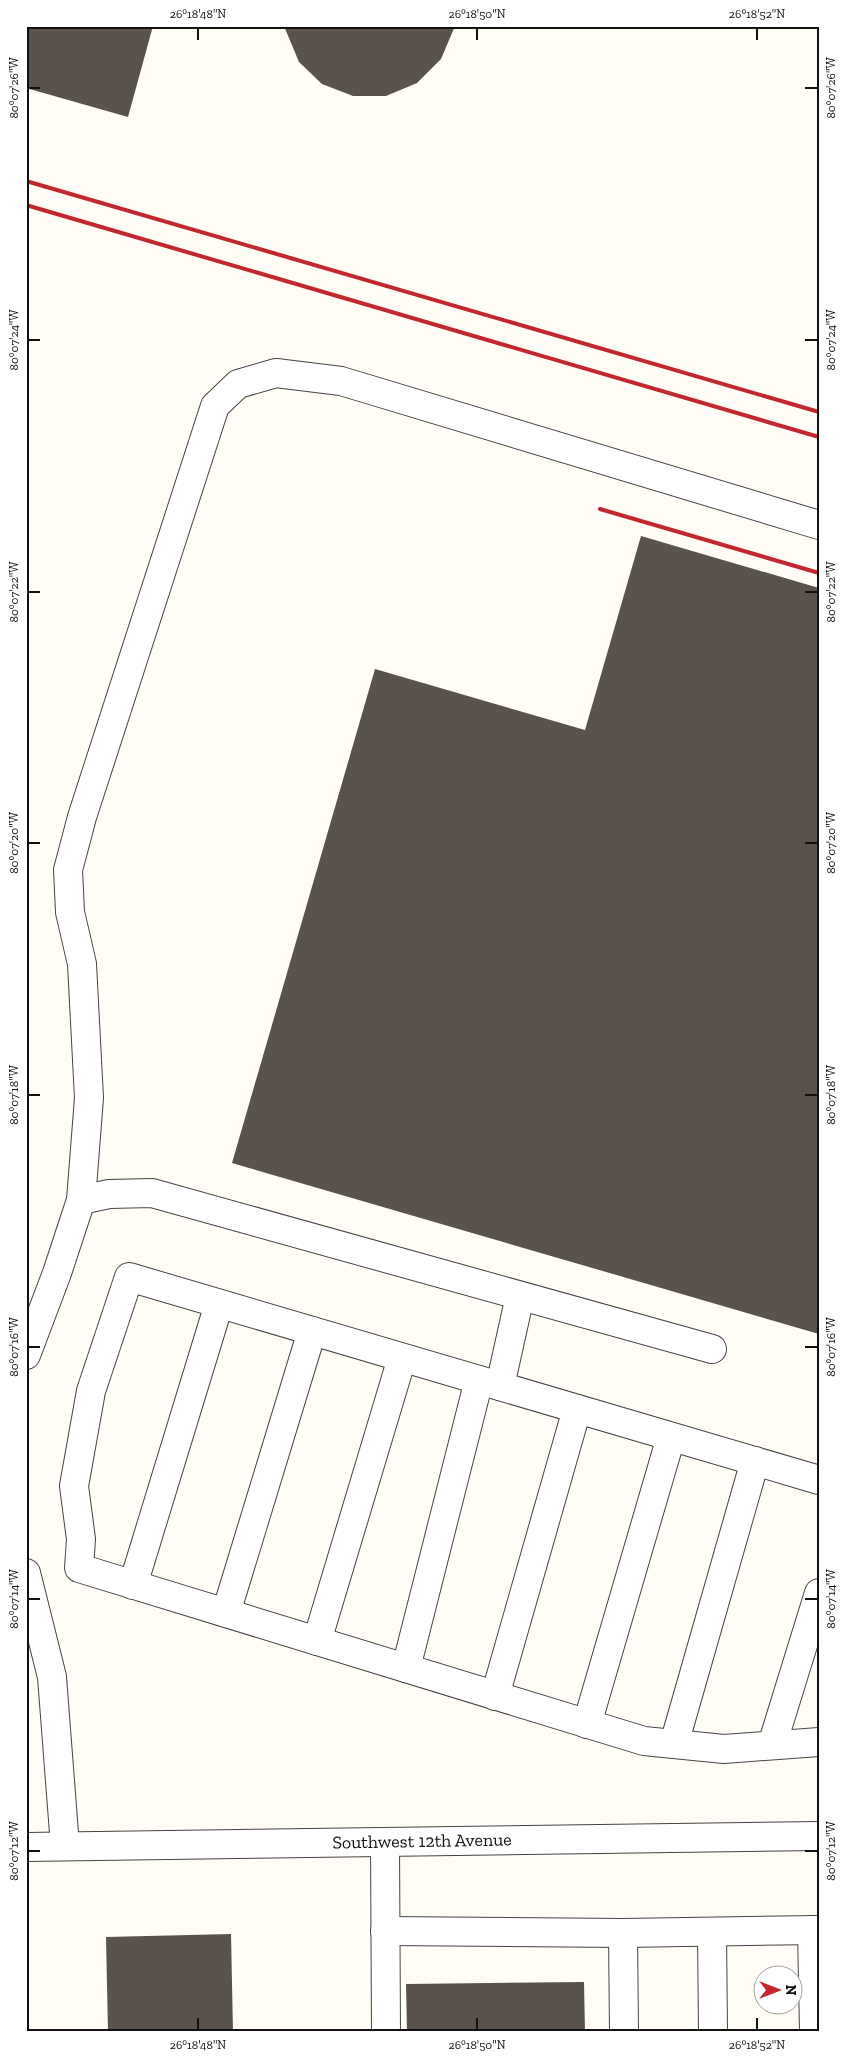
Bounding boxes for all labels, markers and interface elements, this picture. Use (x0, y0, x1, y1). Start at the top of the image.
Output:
text: 26°18'48"N (170, 7, 226, 21)
text: 26°18'50"N (448, 7, 506, 21)
text: 26°18'52"N (729, 7, 785, 21)
text: 80°07'26"W (7, 57, 21, 119)
text: 80°07'26"W (824, 57, 838, 119)
text: 80°07'24"W (7, 309, 21, 371)
text: 80°07'24"W (824, 309, 838, 371)
text: 80°07'22"W (7, 561, 21, 623)
text: 80°07'22"W (824, 561, 838, 623)
text: 80°07'20"W (7, 811, 21, 874)
text: 80°07'20"W (824, 811, 838, 874)
text: 80°07'18"W (7, 1064, 21, 1125)
text: 80°07'18"W (824, 1064, 838, 1125)
text: 80°07'16"W (7, 1316, 21, 1377)
text: 80°07'16"W (824, 1316, 838, 1377)
text: 80°07'14"W (7, 1568, 21, 1629)
text: 80°07'14"W (824, 1568, 838, 1629)
text: 80°07'12"W (7, 1820, 21, 1881)
text: 80°07'12"W (824, 1820, 838, 1881)
street label: Southwest 12th Avenue (332, 1828, 512, 1854)
north arrow (752, 1966, 802, 2016)
text: N (782, 1985, 799, 1996)
text: 26°18'48"N (170, 2038, 226, 2052)
text: 26°18'50"N (448, 2038, 506, 2052)
text: 26°18'52"N (729, 2038, 785, 2052)

